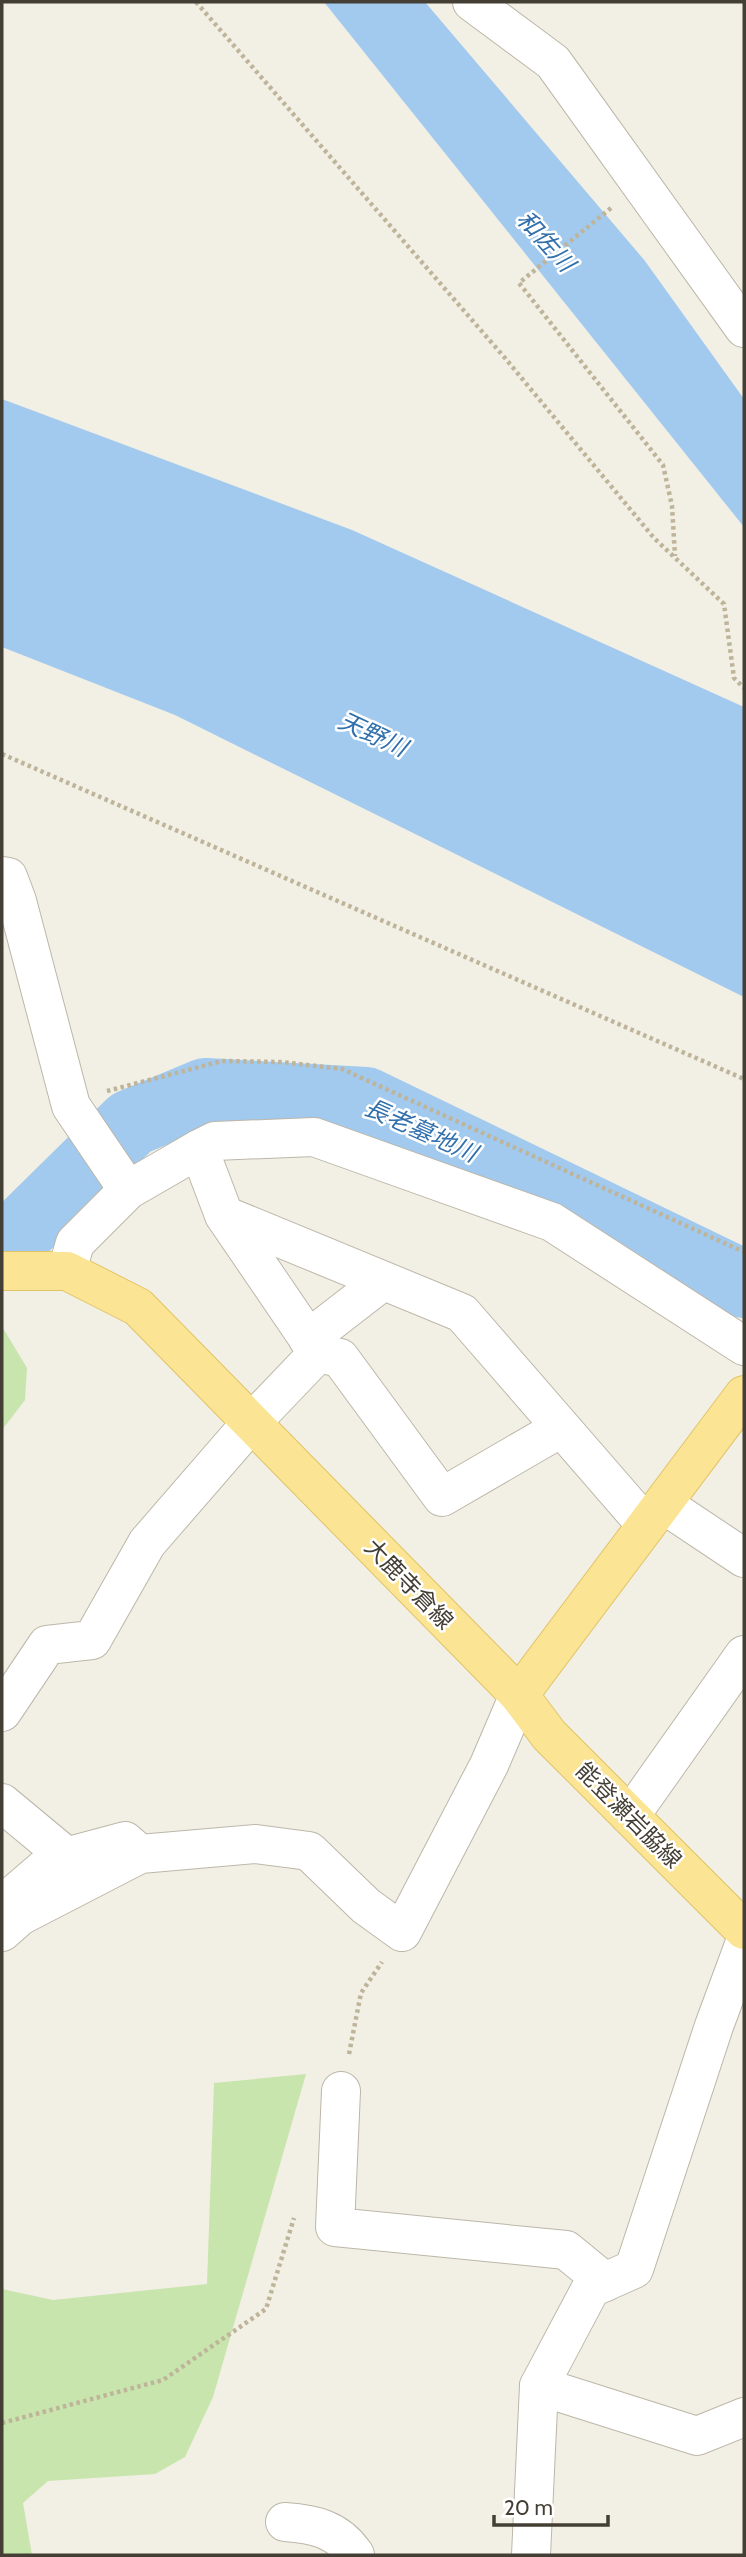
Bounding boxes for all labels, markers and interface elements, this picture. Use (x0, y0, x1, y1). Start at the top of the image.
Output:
water label: 和佐川 (511, 205, 583, 280)
water label: 天野川 (334, 706, 414, 764)
water label: 長老墓地川 (360, 1092, 484, 1169)
street label: 大鹿寺倉線 (359, 1533, 459, 1635)
street label: 能登瀬岩脇線 (570, 1756, 688, 1874)
scale bar (494, 2484, 608, 2528)
text: 20 m (504, 2495, 553, 2520)

